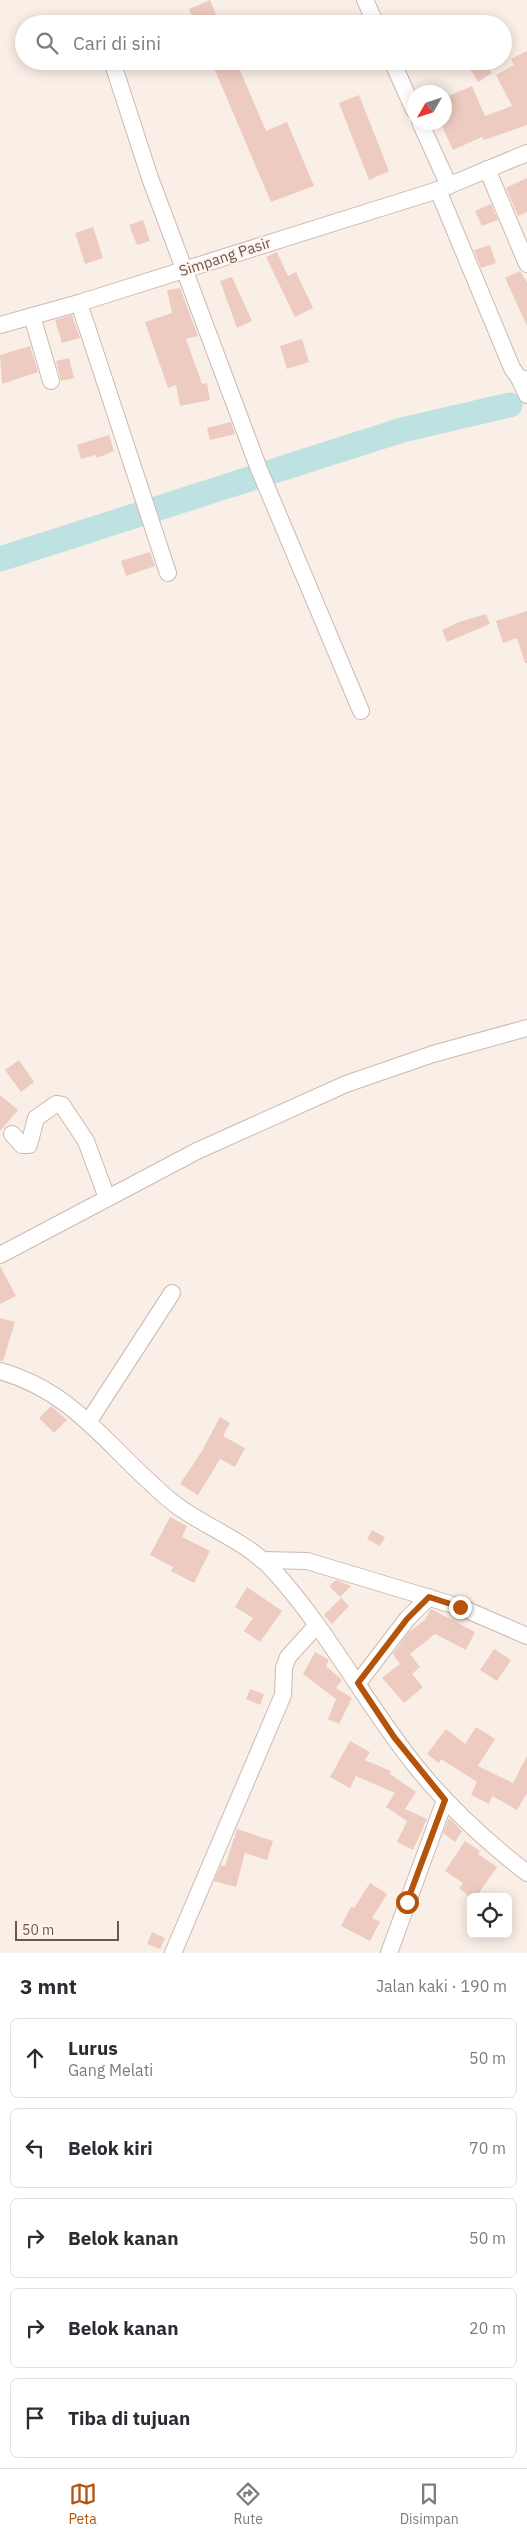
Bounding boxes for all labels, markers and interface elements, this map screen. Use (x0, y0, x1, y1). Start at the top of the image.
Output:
search box (15, 15, 512, 70)
icon: search (33, 29, 61, 57)
text: Cari di sini (73, 31, 161, 55)
north arrow (407, 85, 452, 130)
street label: Simpang Pasir (176, 233, 274, 280)
route end (449, 1596, 472, 1619)
route start (396, 1891, 419, 1914)
map controls (467, 1893, 512, 1938)
button: locate (467, 1893, 512, 1938)
scale bar (15, 1918, 119, 1941)
text: 50 m (22, 1921, 54, 1939)
text: 3 mnt (20, 1972, 77, 2000)
text: Jalan kaki · 190 m (376, 1976, 507, 1996)
text: Lurus (68, 2036, 118, 2060)
icon: ahead (21, 2044, 49, 2072)
text: 50 m (469, 2048, 506, 2068)
text: Gang Melati (68, 2060, 153, 2080)
icon: left (21, 2134, 49, 2162)
text: Belok kiri (68, 2136, 153, 2160)
text: 70 m (469, 2138, 506, 2158)
icon: right (21, 2224, 49, 2252)
text: Belok kanan (68, 2226, 179, 2250)
text: 50 m (469, 2228, 506, 2248)
icon: right (21, 2314, 49, 2342)
text: Belok kanan (68, 2316, 179, 2340)
text: 20 m (469, 2318, 506, 2338)
icon: arrive (21, 2404, 49, 2432)
text: Tiba di tujuan (68, 2406, 190, 2430)
tab: Peta (68, 2480, 97, 2528)
tab: Rute (233, 2480, 263, 2528)
tab: Disimpan (400, 2480, 459, 2528)

